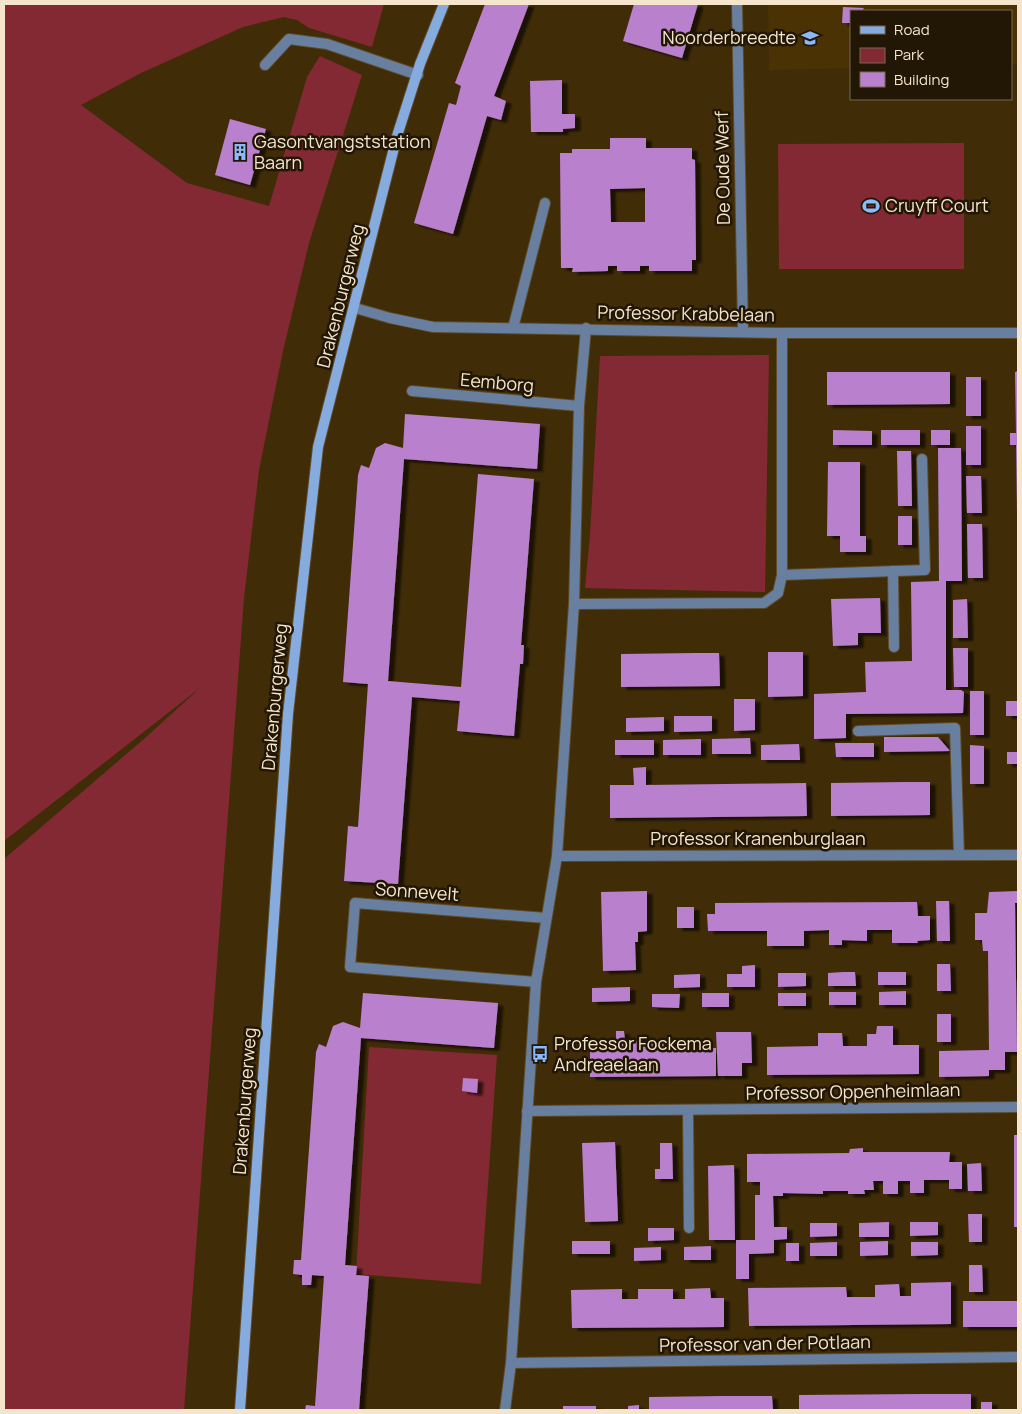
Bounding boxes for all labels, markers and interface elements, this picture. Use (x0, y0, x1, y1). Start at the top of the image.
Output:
legend (850, 10, 1012, 100)
text: Road (894, 19, 930, 40)
place label: Noorderbreedte (662, 25, 796, 49)
school or university icon: Noorderbreedte (800, 28, 820, 48)
text: Park (894, 44, 924, 65)
text: Building (894, 69, 949, 90)
street label: De Oude Werf (709, 110, 735, 225)
place label: Gasontvangststation Baarn (254, 129, 431, 174)
building icon: Gasontvangststation Baarn (230, 142, 250, 162)
place label: Cruyff Court (885, 193, 989, 217)
sports icon: Cruyff Court (861, 196, 881, 216)
street label: Drakenburgerweg (311, 221, 370, 370)
street label: Professor Krabbelaan (597, 299, 775, 327)
street label: Eemborg (459, 367, 535, 397)
street label: Drakenburgerweg (256, 622, 292, 772)
street label: Professor Kranenburglaan (650, 826, 866, 850)
street label: Sonnevelt (374, 876, 460, 906)
street label: Drakenburgerweg (227, 1026, 261, 1175)
place label: Professor Fockema Andreaelaan (554, 1031, 712, 1076)
bus stop icon: Professor Fockema Andreaelaan (530, 1044, 550, 1064)
street label: Professor Oppenheimlaan (745, 1077, 961, 1105)
street label: Professor van der Potlaan (659, 1329, 871, 1357)

